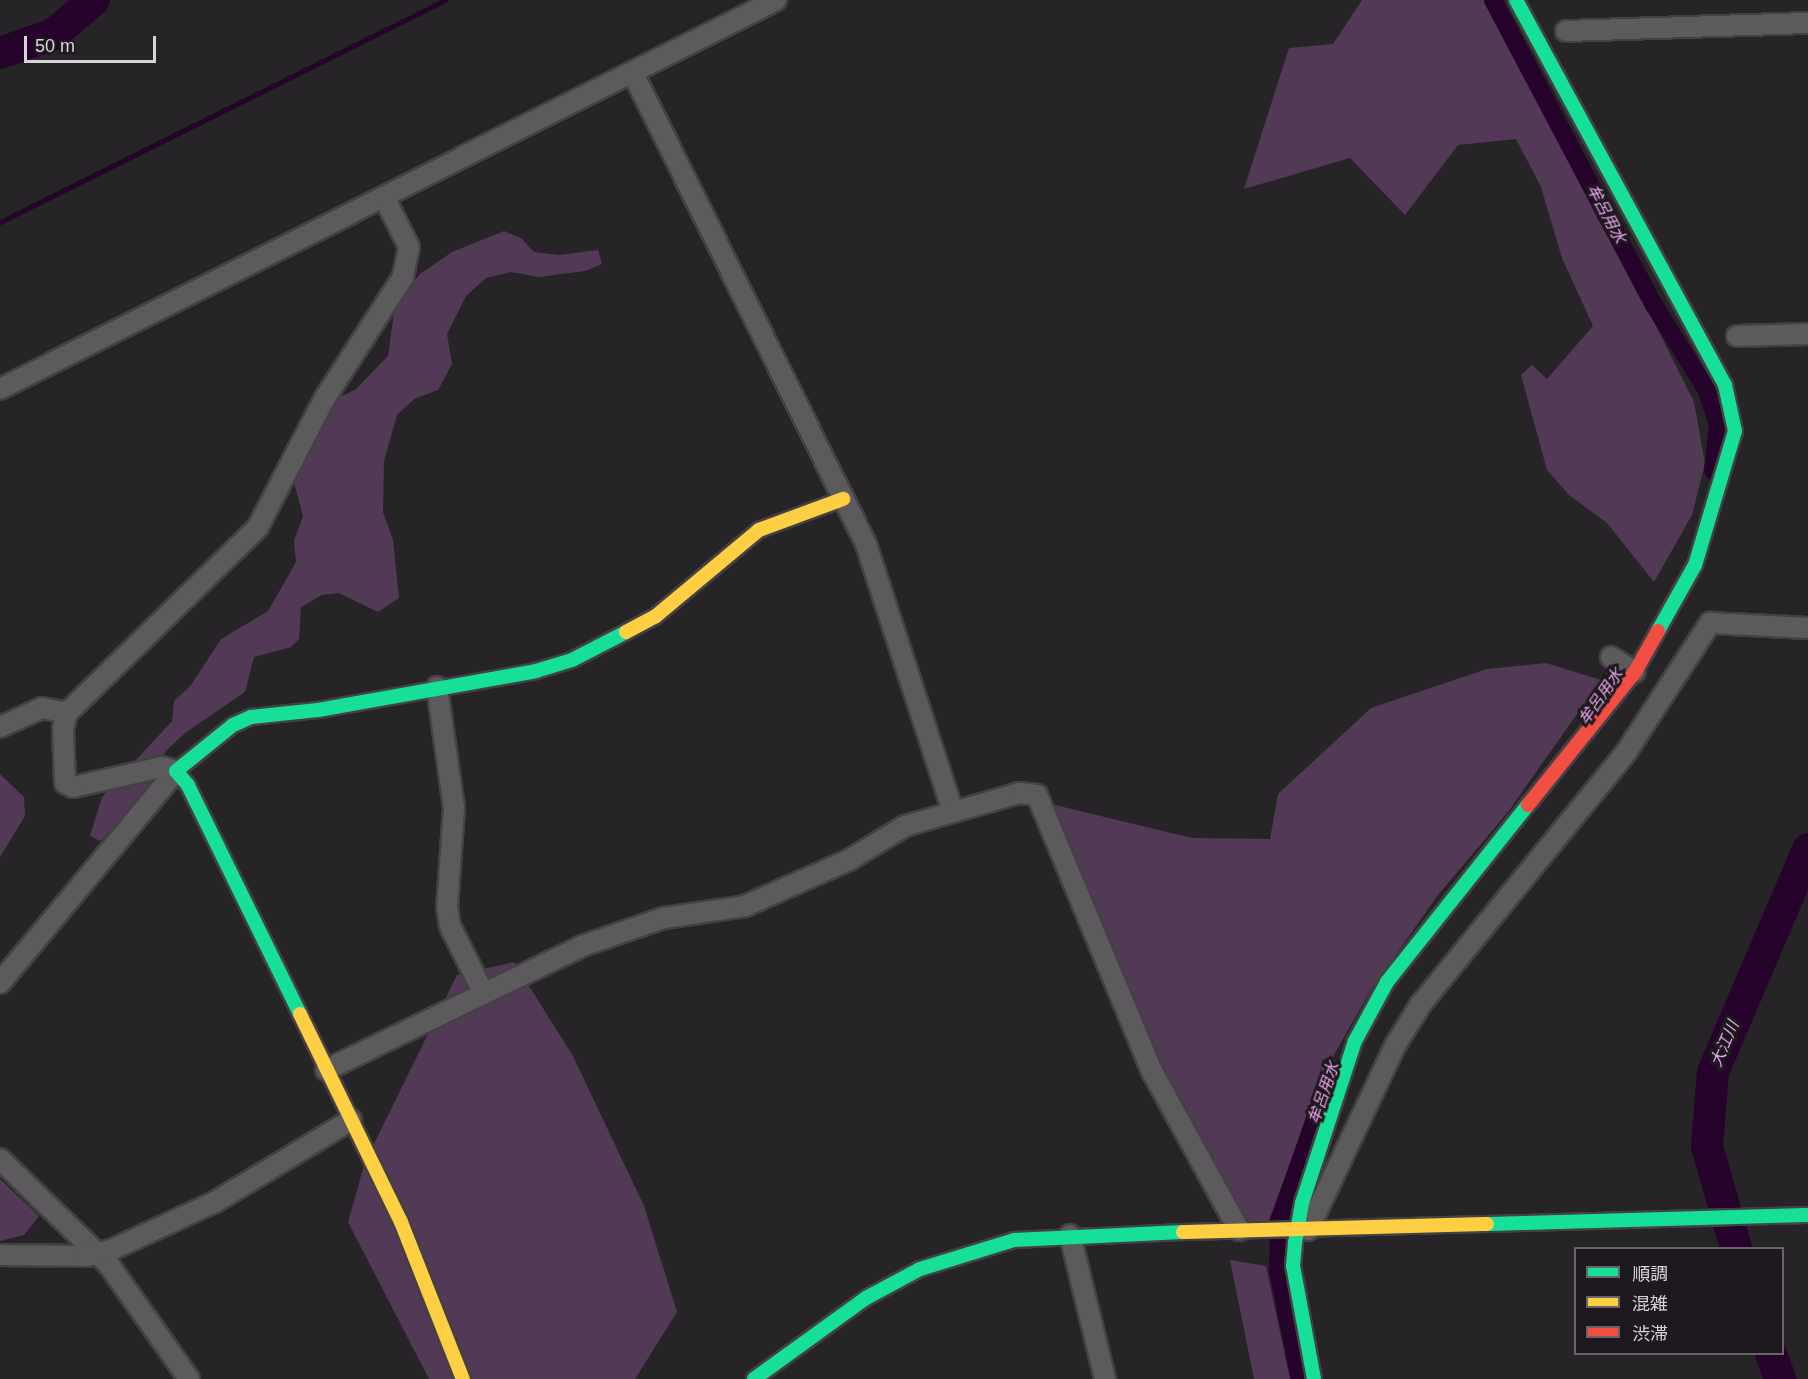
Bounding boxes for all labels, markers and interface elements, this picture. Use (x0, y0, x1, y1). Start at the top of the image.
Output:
scale bar (27, 24, 159, 62)
text: 50 m (35, 36, 75, 56)
water label: 牟呂用水 (1583, 181, 1629, 247)
water label: 牟呂用水 (1575, 665, 1627, 729)
water label: 大江川 (1707, 1018, 1743, 1070)
water label: 牟呂用水 (1305, 1060, 1343, 1126)
legend (1574, 1247, 1784, 1355)
text: 順調 (1632, 1264, 1668, 1284)
text: 混雑 (1632, 1294, 1668, 1314)
text: 渋滞 (1632, 1324, 1668, 1344)

